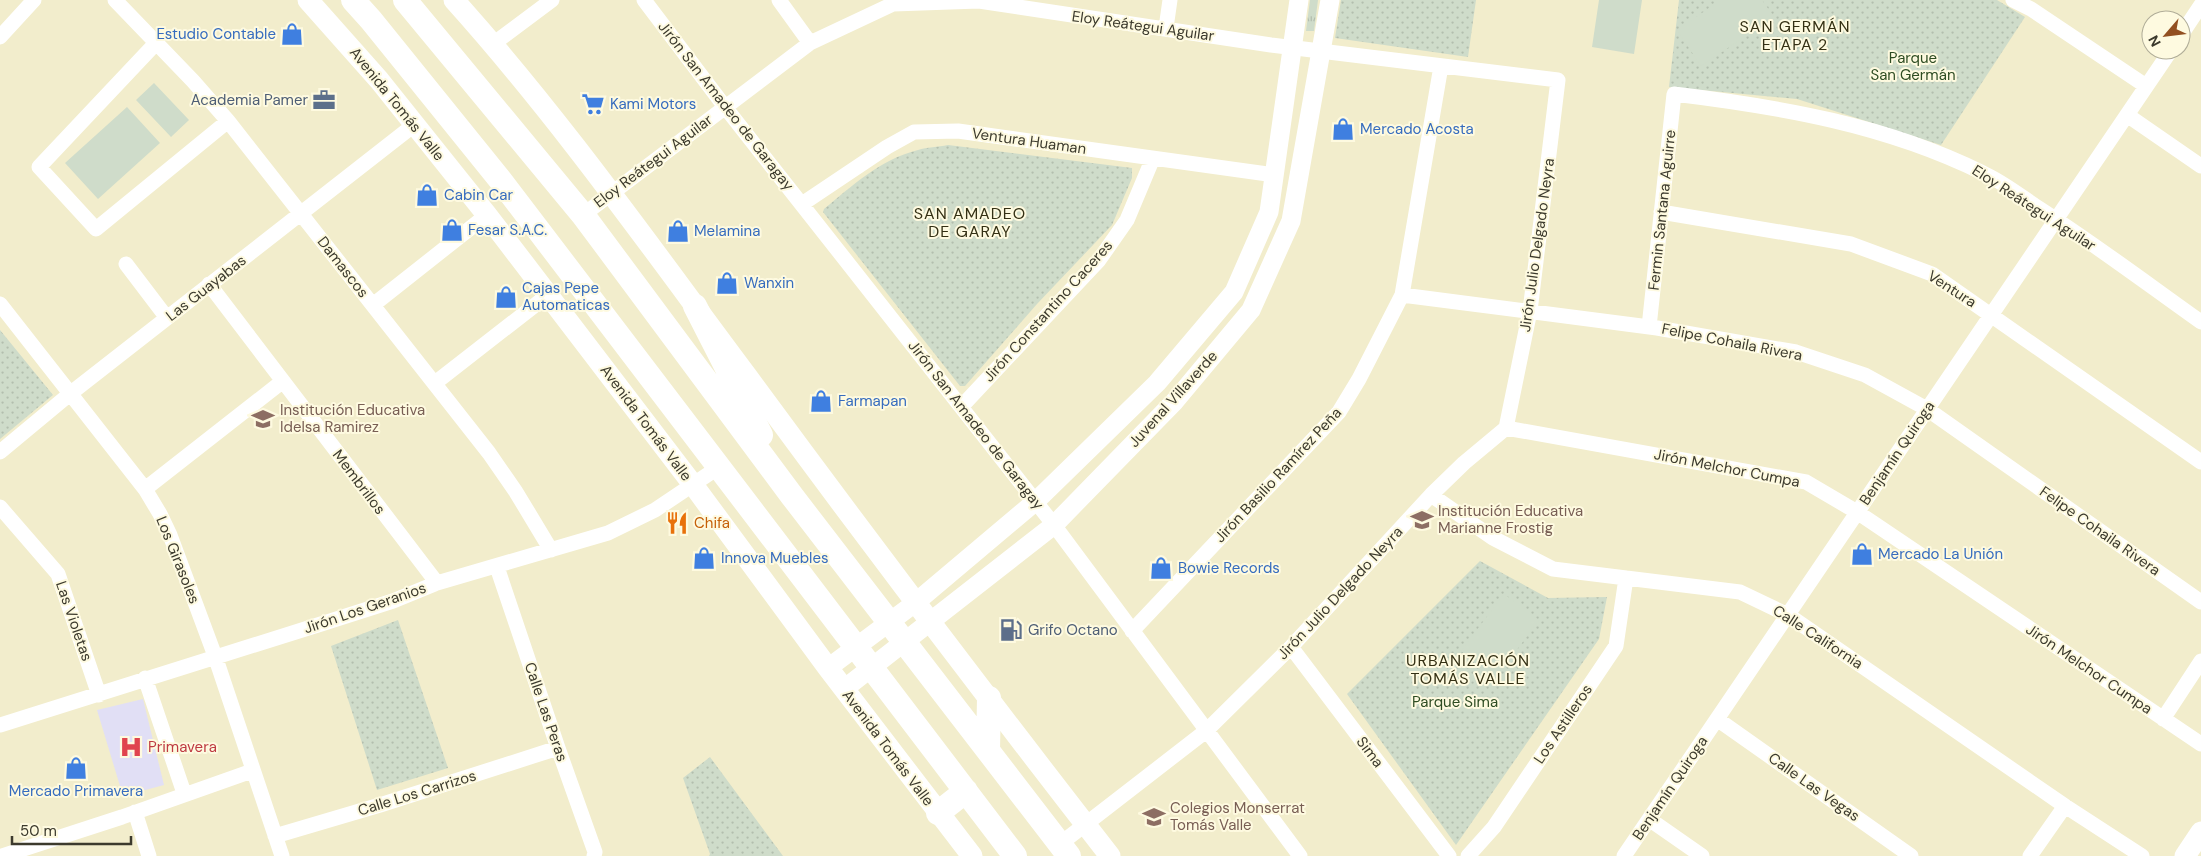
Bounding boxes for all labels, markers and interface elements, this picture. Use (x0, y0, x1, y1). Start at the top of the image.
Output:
street label: Eloy Reátegui Aguilar (1070, 6, 1216, 46)
north arrow (2141, 10, 2191, 60)
district label: SAN GERMÁN ETAPA 2 (1739, 16, 1851, 55)
street label: Jirón San Amadeo de Garagay (654, 17, 799, 195)
shop icon: Estudio Contable (279, 21, 305, 47)
place label: Estudio Contable (156, 24, 276, 44)
text: N (2144, 32, 2165, 50)
street label: Avenida Tomás Valle (345, 43, 449, 165)
park label: Parque San Germán (1870, 48, 1956, 85)
office icon: Academia Pamer (311, 87, 337, 113)
place label: Academia Pamer (191, 90, 308, 110)
supermarket icon: Kami Motors (580, 91, 606, 117)
place label: Kami Motors (610, 94, 696, 114)
street label: Eloy Reátegui Aguilar (590, 110, 717, 212)
shop icon: Mercado Acosta (1330, 116, 1356, 142)
place label: Mercado Acosta (1360, 119, 1474, 139)
street label: Ventura Huaman (970, 123, 1088, 159)
street label: Fermin Santana Aguirre (1644, 129, 1680, 291)
street label: Jirón Julio Delgado Neyra (1515, 157, 1559, 333)
street label: Eloy Reátegui Aguilar (1968, 160, 2100, 256)
shop icon: Cabin Car (414, 182, 440, 208)
place label: Cabin Car (444, 185, 513, 205)
district label: SAN AMADEO DE GARAY (914, 203, 1026, 242)
shop icon: Fesar S.A.C. (439, 217, 465, 243)
shop icon: Melamina (665, 218, 691, 244)
place label: Fesar S.A.C. (468, 220, 547, 240)
place label: Melamina (694, 221, 760, 241)
street label: Damascos (313, 232, 373, 302)
street label: Jirón Constantino Caceres (979, 236, 1117, 386)
street label: Las Guayabas (162, 250, 250, 326)
street label: Ventura (1924, 266, 1980, 312)
shop icon: Wanxin (714, 270, 740, 296)
place label: Wanxin (744, 273, 794, 293)
place label: Cajas Pepe Automaticas (522, 278, 610, 315)
shop icon: Cajas Pepe Automaticas (493, 284, 519, 310)
street label: Felipe Cohaila Rivera (1660, 319, 1804, 365)
street label: Jirón San Amadeo de Garagay (904, 336, 1049, 514)
street label: Juvenal Villaverde (1124, 346, 1222, 452)
street label: Avenida Tomás Valle (596, 361, 696, 485)
shop icon: Farmapan (808, 388, 834, 414)
place label: Farmapan (838, 391, 907, 411)
street label: Benjamín Quiroga (1855, 397, 1939, 509)
place label: Institución Educativa Idelsa Ramirez (280, 400, 425, 437)
street label: Jirón Basilio Ramírez Peña (1210, 403, 1346, 547)
school or university icon: Institución Educativa Idelsa Ramirez (250, 406, 276, 432)
street label: Jirón Melchor Cumpa (1652, 444, 1802, 492)
street label: Membrillos (328, 446, 390, 518)
street label: Felipe Cohaila Rivera (2036, 482, 2164, 580)
place label: Institución Educativa Marianne Frostig (1438, 501, 1583, 538)
school or university icon: Institución Educativa Marianne Frostig (1409, 507, 1435, 533)
restaurant icon: Chifa (664, 510, 690, 536)
street label: Los Girasoles (151, 513, 205, 607)
place label: Chifa (694, 513, 730, 533)
street label: Jirón Julio Delgado Neyra (1273, 522, 1407, 664)
shop icon: Mercado La Unión (1849, 541, 1875, 567)
place label: Mercado La Unión (1878, 544, 2003, 564)
shop icon: Innova Muebles (691, 545, 717, 571)
place label: Innova Muebles (721, 548, 828, 568)
shop icon: Bowie Records (1148, 555, 1174, 581)
place label: Bowie Records (1178, 558, 1280, 578)
street label: Las Violetas (51, 578, 97, 664)
street label: Jirón Los Geranios (301, 578, 429, 638)
street label: Calle California (1769, 600, 1867, 674)
fuel station icon: Grifo Octano (998, 617, 1024, 643)
street label: Jirón Melchor Cumpa (2022, 619, 2156, 719)
place label: Grifo Octano (1028, 620, 1118, 640)
district label: URBANIZACIÓN TOMÁS VALLE (1406, 650, 1530, 689)
street label: Calle Las Peras (520, 660, 572, 764)
street label: Los Astilleros (1529, 680, 1597, 768)
street label: Avenida Tomás Valle (838, 686, 938, 810)
park label: Parque Sima (1412, 692, 1498, 712)
street label: Sima (1352, 732, 1388, 772)
street label: Benjamín Quiroga (1628, 732, 1712, 844)
hospital icon: Primavera (118, 734, 144, 760)
place label: Primavera (148, 737, 217, 757)
street label: Calle Las Vegas (1764, 748, 1864, 826)
shop icon: Mercado Primavera (63, 755, 89, 781)
street label: Calle Los Carrizos (355, 765, 479, 821)
place label: Mercado Primavera (9, 781, 143, 801)
place label: Colegios Monserrat Tomás Valle (1170, 798, 1305, 835)
school or university icon: Colegios Monserrat Tomás Valle (1141, 804, 1167, 830)
scale bar (12, 814, 131, 846)
text: 50 m (20, 821, 57, 841)

